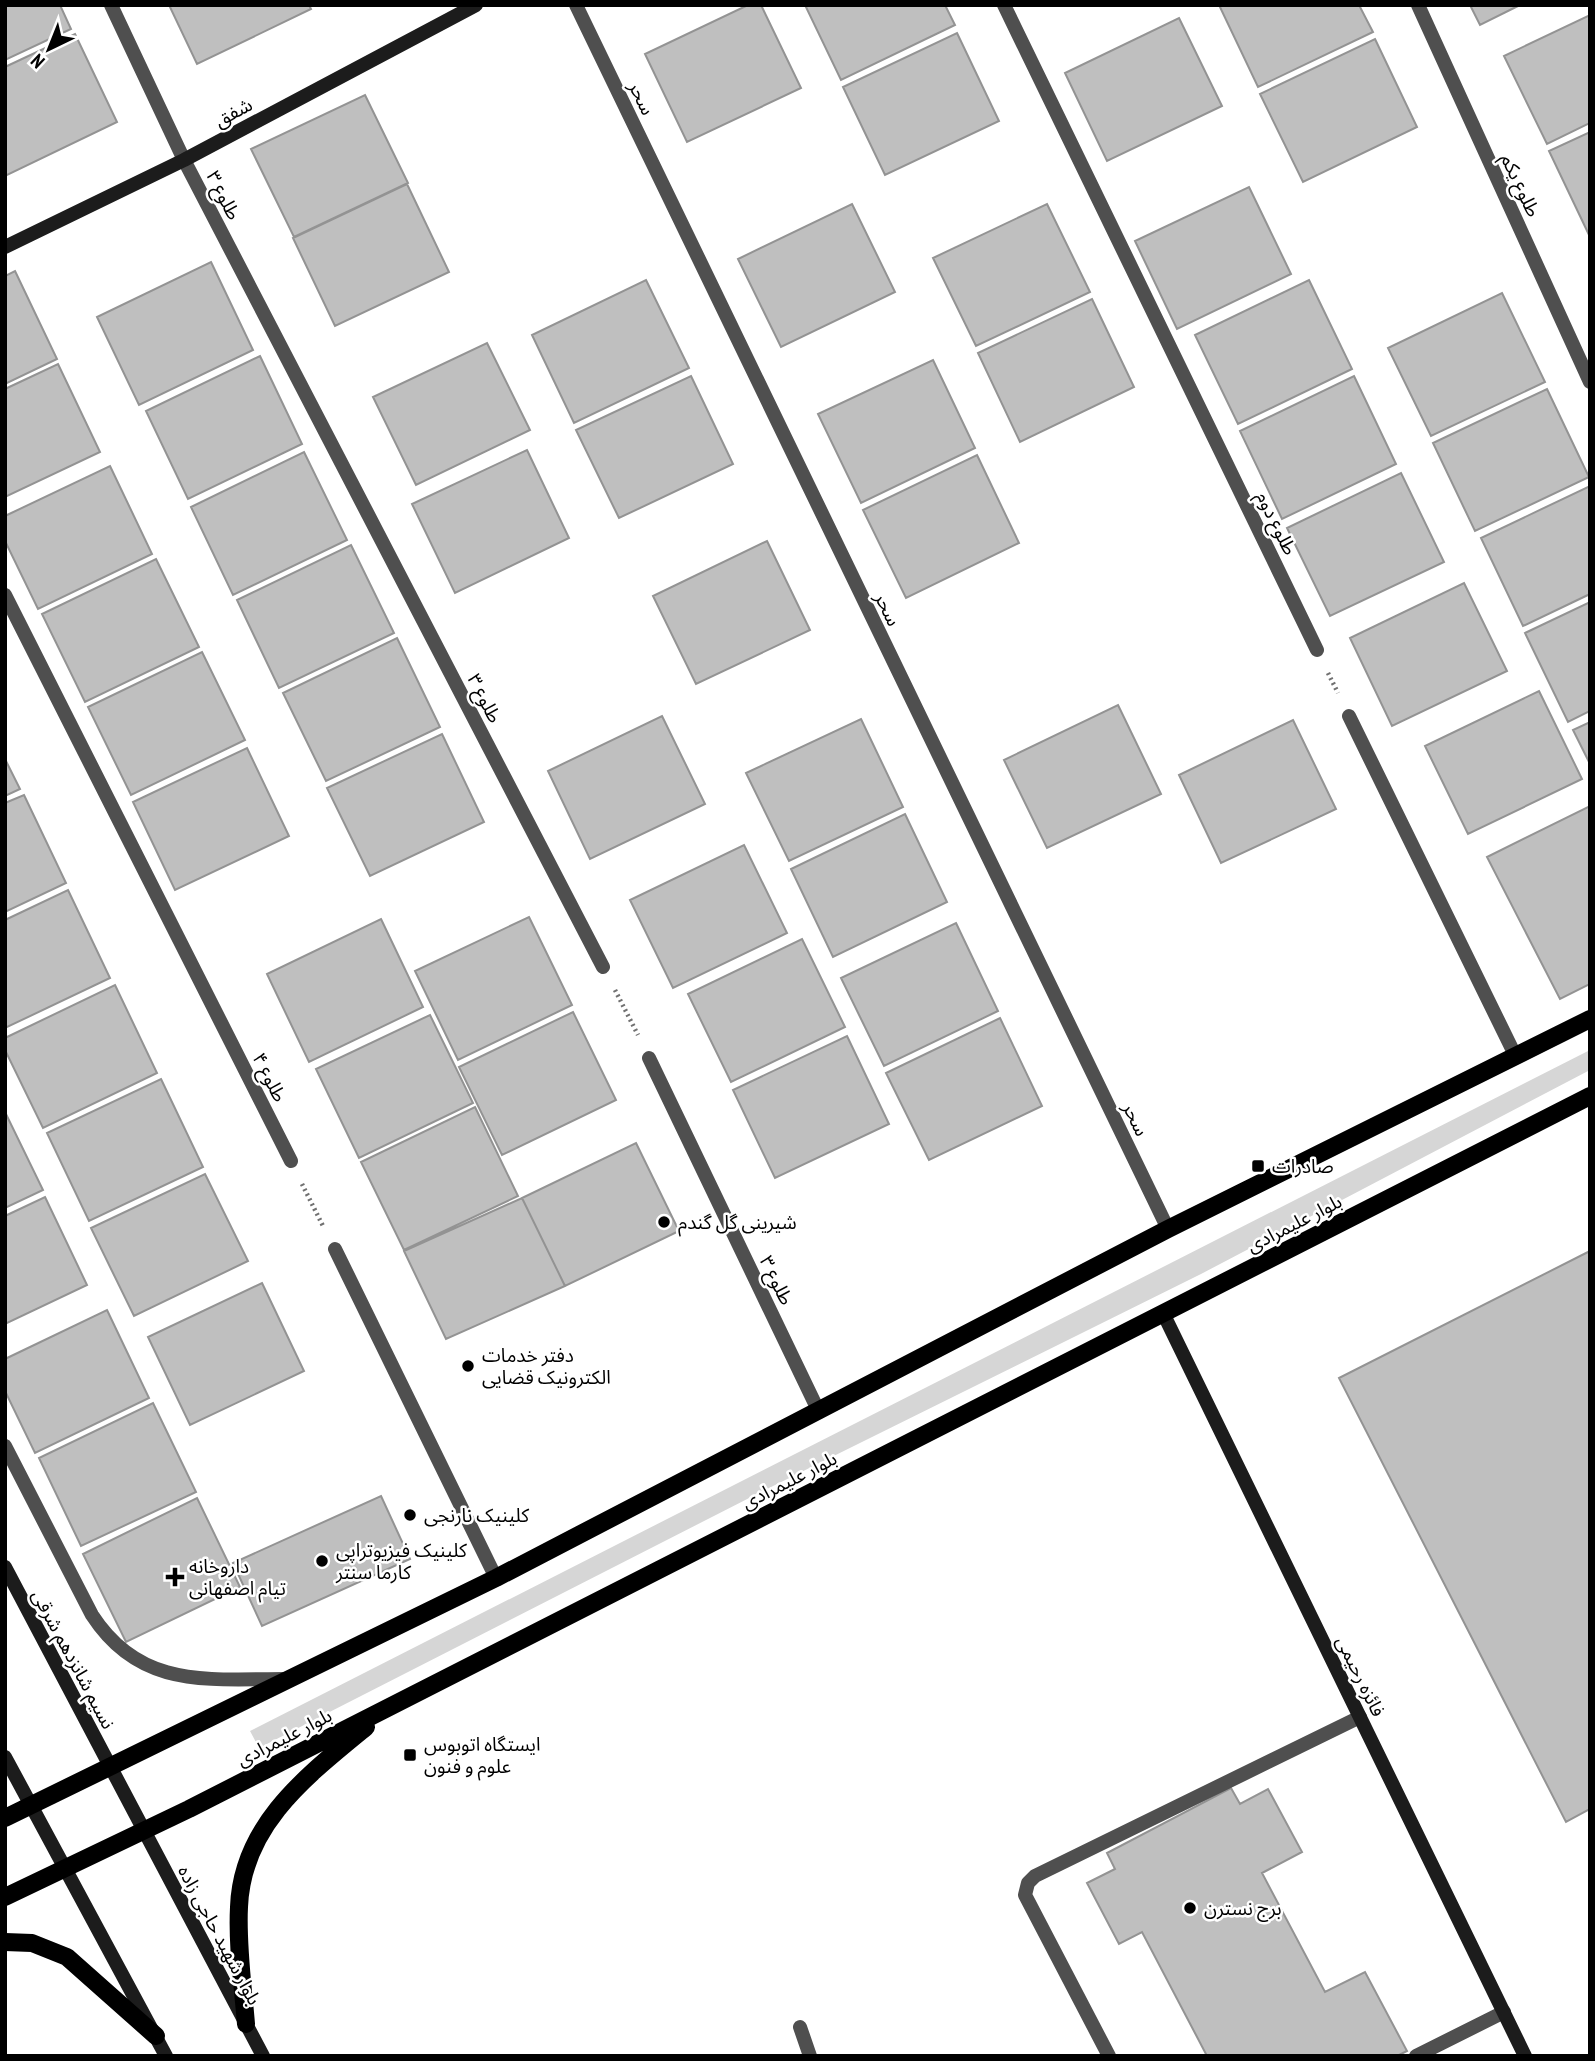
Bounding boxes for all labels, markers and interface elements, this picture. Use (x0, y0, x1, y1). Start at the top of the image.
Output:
north arrow (14, 14, 84, 84)
text: N (25, 49, 49, 74)
street label: سحر (623, 76, 660, 119)
street label: شفق (210, 92, 256, 132)
street label: طلوع یکم (1493, 149, 1546, 222)
street label: طلوع ۳ (200, 166, 247, 225)
street label: طلوع دوم (1249, 487, 1303, 560)
street label: سحر (869, 587, 906, 630)
street label: طلوع ۳ (461, 669, 508, 728)
street label: طلوع ۴ (246, 1048, 293, 1107)
street label: سحر (1117, 1097, 1154, 1140)
place label: صادرات (1272, 1154, 1334, 1178)
marker: صادرات (1250, 1158, 1266, 1174)
street label: بلوار علیمرادی (1242, 1189, 1346, 1257)
place label: شیرینی گل گندم (678, 1210, 797, 1237)
marker: شیرینی گل گندم (656, 1214, 672, 1230)
street label: طلوع ۳ (753, 1251, 799, 1310)
place label: دفتر خدمات الکترونیک قضایی (482, 1343, 611, 1389)
marker: دفتر خدمات الکترونیک قضایی (460, 1358, 476, 1374)
street label: بلوار علیمرادی (737, 1446, 841, 1514)
place label: کلینیک نارنجی (424, 1503, 530, 1527)
marker: کلینیک نارنجی (402, 1507, 418, 1523)
place label: کلینیک فیزیوتراپی کارما سنتر (335, 1538, 468, 1584)
marker: کلینیک فیزیوتراپی کارما سنتر (314, 1553, 330, 1569)
place label: داروخانه تیام اصفهانی (189, 1554, 286, 1603)
marker: داروخانه تیام اصفهانی (167, 1569, 183, 1585)
street label: نسیم شانزدهم شرقی (24, 1585, 121, 1734)
street label: فائزه رحیمی (1331, 1632, 1391, 1720)
street label: بلوار علیمرادی (232, 1703, 336, 1771)
place label: ایستگاه اتوبوس علوم و فنون (424, 1732, 541, 1781)
marker: ایستگاه اتوبوس علوم و فنون (402, 1747, 418, 1763)
street label: بلوار شهید حاجی زاده (173, 1861, 267, 2009)
place label: برج نسترن (1204, 1896, 1282, 1922)
marker: برج نسترن (1182, 1900, 1198, 1916)

